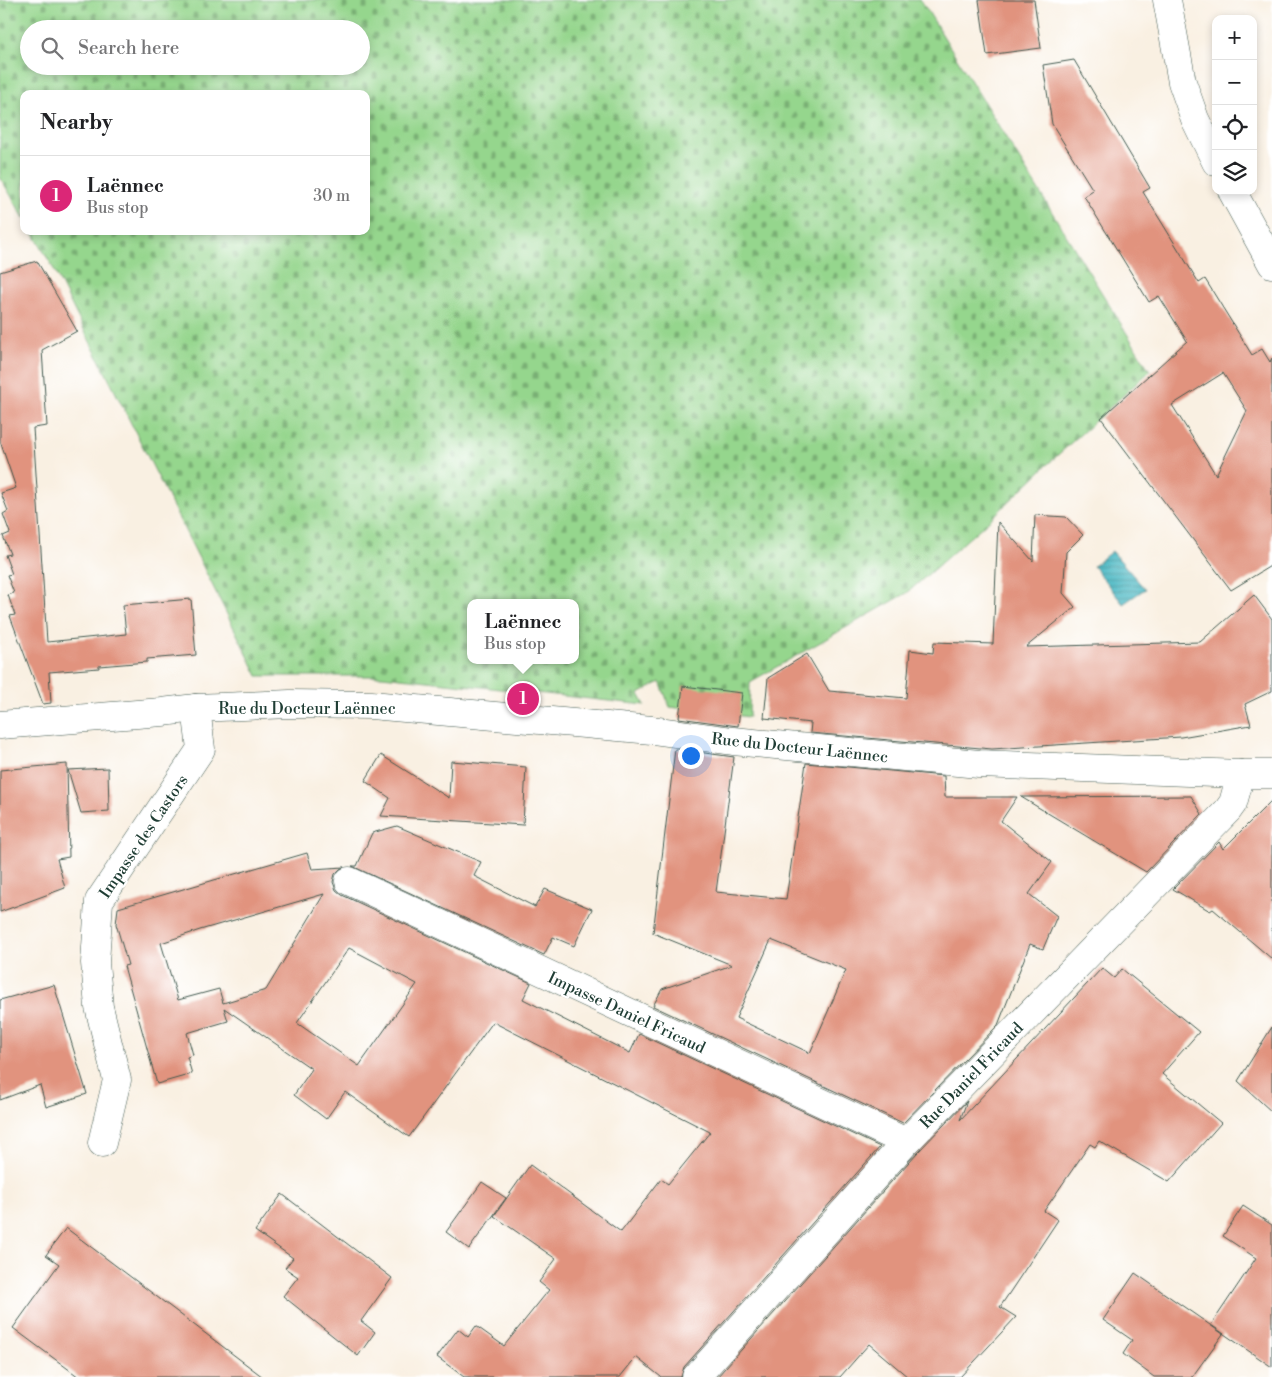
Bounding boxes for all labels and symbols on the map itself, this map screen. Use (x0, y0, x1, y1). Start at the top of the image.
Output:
pin: 1 (507, 680, 539, 718)
street label: Rue du Docteur Laënnec (218, 699, 396, 719)
street label: Rue du Docteur Laënnec (711, 729, 889, 767)
your location (678, 743, 704, 769)
street label: Impasse des Castors (95, 771, 193, 902)
street label: Impasse Daniel Fricaud (545, 968, 708, 1058)
street label: Rue Daniel Fricaud (916, 1018, 1028, 1133)

